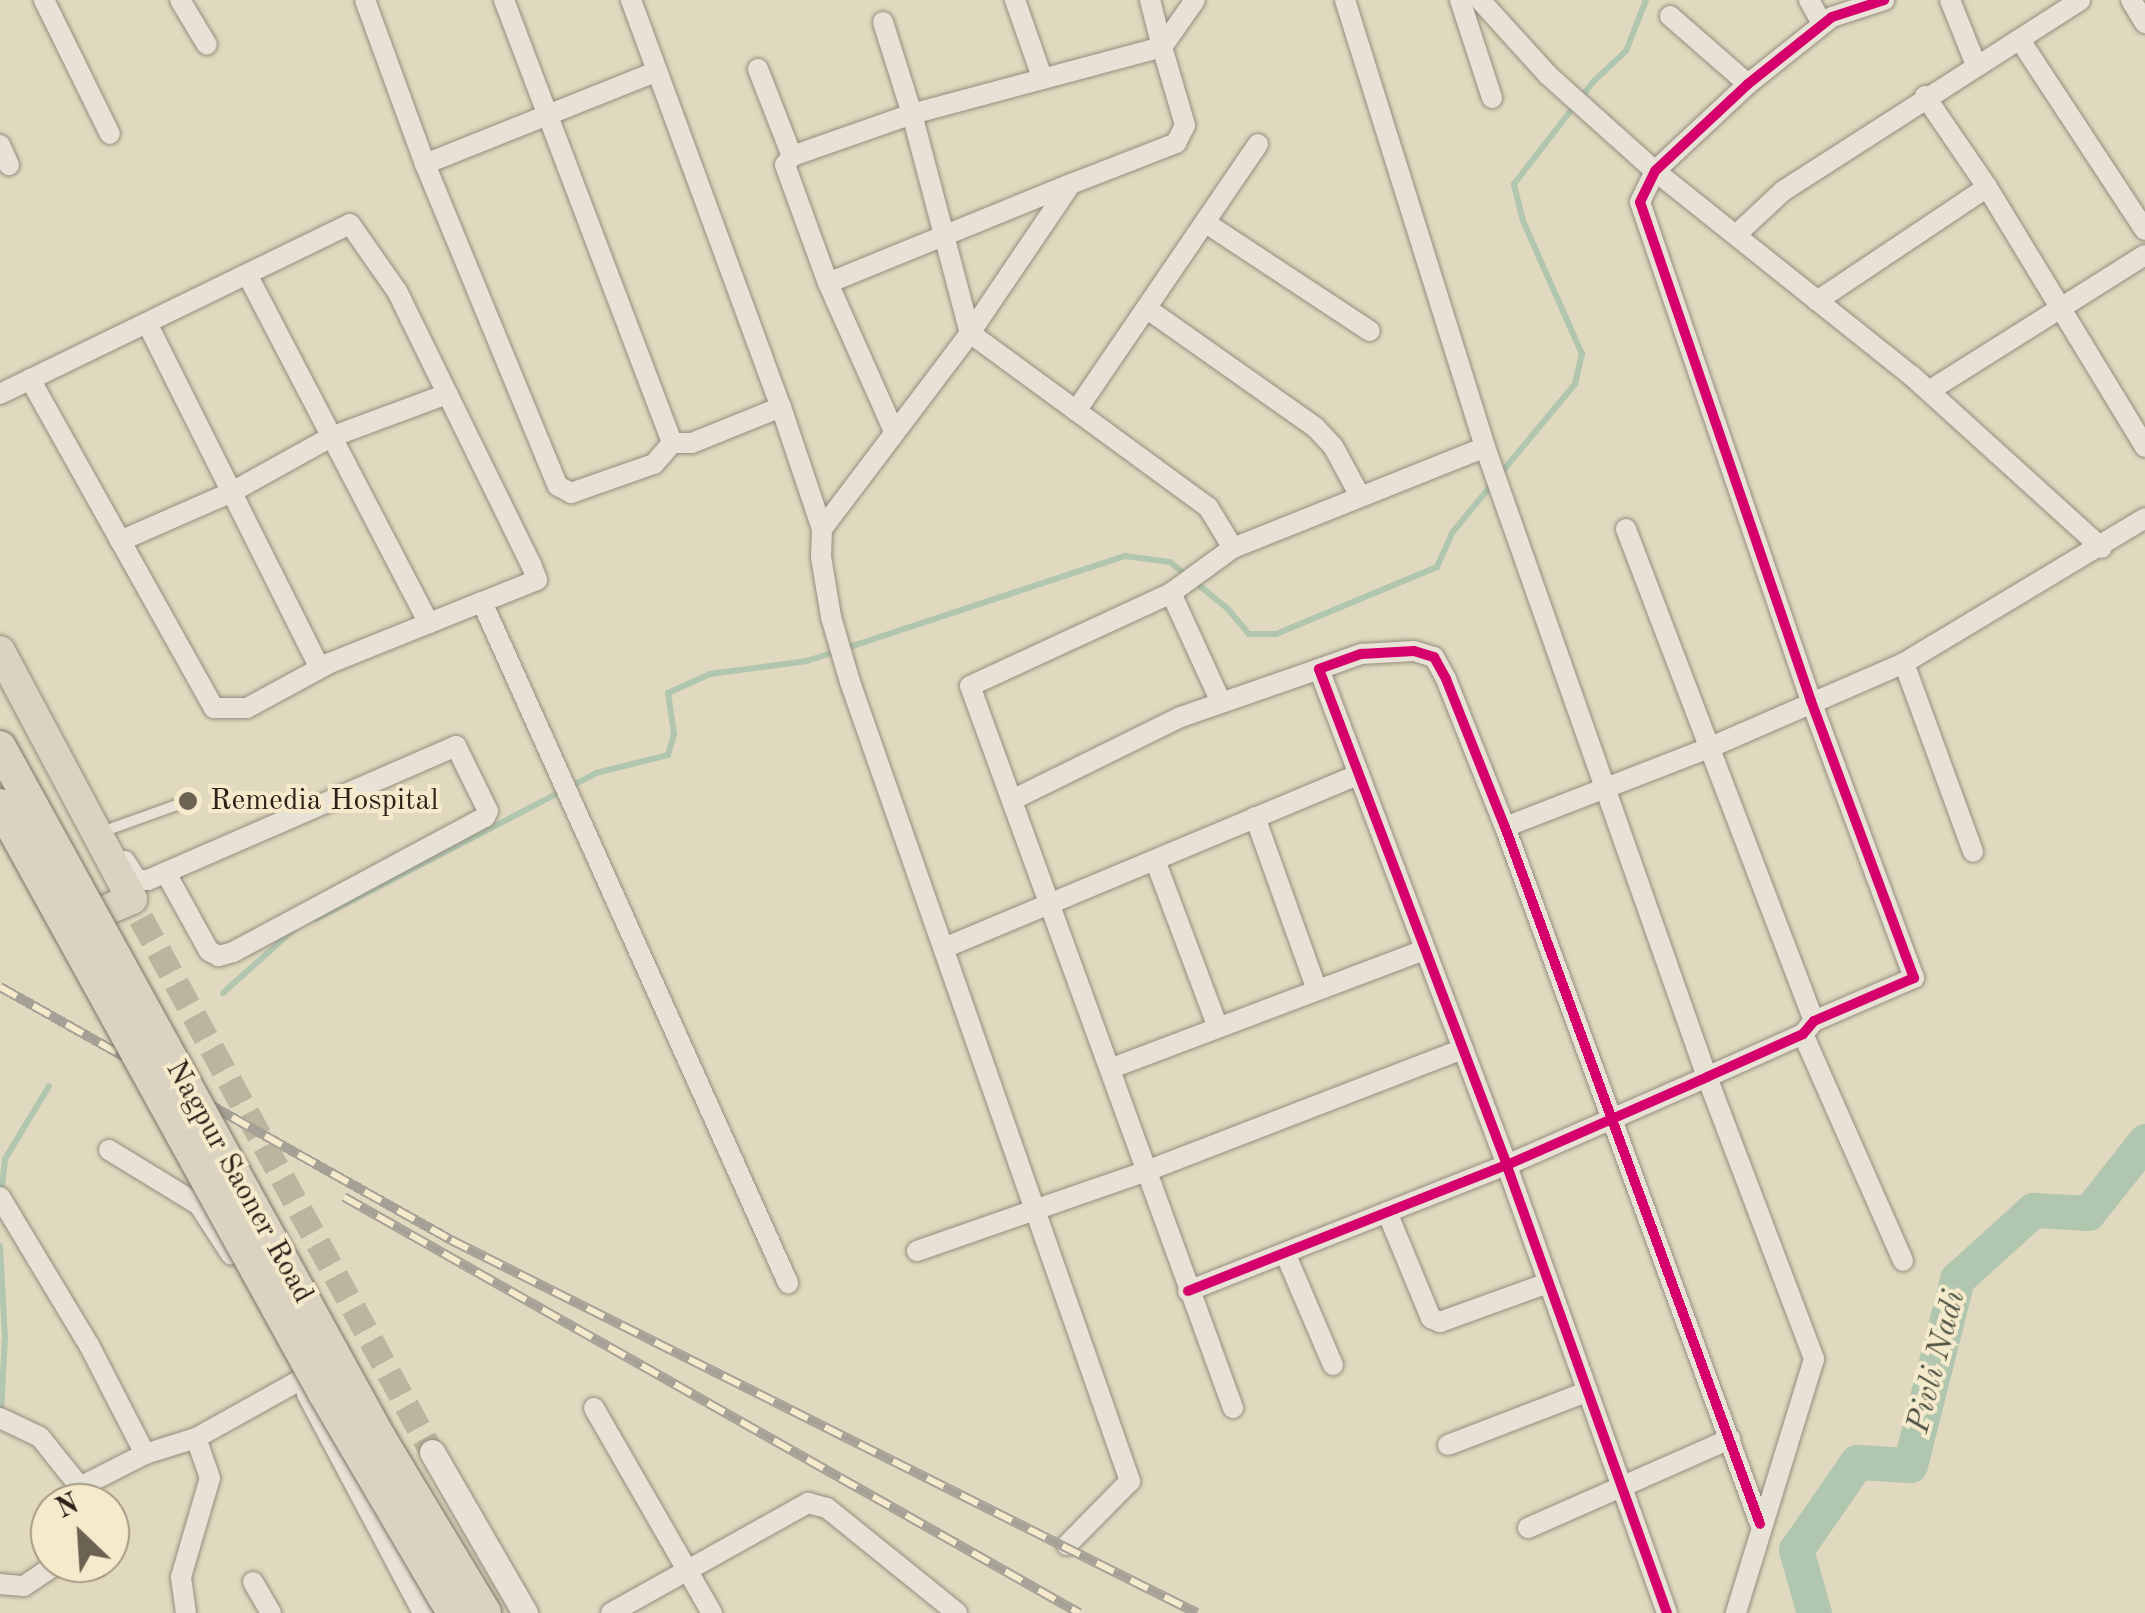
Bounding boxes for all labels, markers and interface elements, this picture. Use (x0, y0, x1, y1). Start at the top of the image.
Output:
place label: Remedia Hospital (210, 783, 438, 819)
marker: Remedia Hospital (175, 788, 201, 814)
street label: Nagpur Saoner Road (157, 1054, 321, 1310)
water label: Pivli Nadi (1901, 1287, 1975, 1437)
north arrow (30, 1483, 130, 1583)
text: N (53, 1490, 84, 1525)

